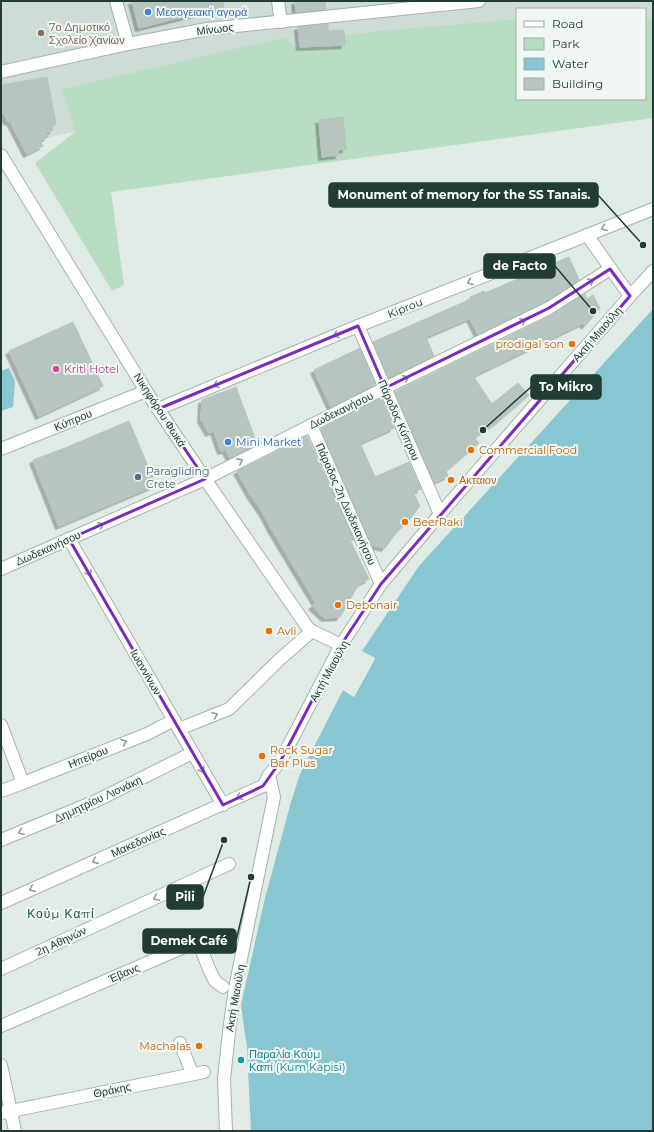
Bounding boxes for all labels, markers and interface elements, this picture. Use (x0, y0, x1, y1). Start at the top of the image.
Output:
place label: Μεσογειακή αγορά (156, 5, 248, 19)
marker: Μεσογειακή αγορά (143, 7, 153, 17)
legend (516, 8, 646, 100)
text: Road (552, 16, 583, 31)
place label: 7ο Δημοτικό Σχολείο Χανίων (49, 20, 125, 47)
street label: Μίνωος (196, 20, 234, 38)
marker: 7ο Δημοτικό Σχολείο Χανίων (36, 28, 46, 38)
text: Park (552, 36, 580, 51)
text: Water (552, 56, 589, 71)
text: Building (552, 76, 603, 91)
callout: Monument of memory for the SS Tanais. (329, 183, 598, 207)
text: Monument of memory for the SS Tanais. (338, 187, 590, 202)
one-way arrow (600, 224, 607, 232)
callout: de Facto (484, 254, 555, 278)
text: de Facto (493, 258, 547, 273)
one-way arrow (467, 277, 474, 285)
one-way arrow (587, 278, 594, 286)
street label: Kiprou (385, 295, 425, 321)
street label: Ακτή Μιαούλη (569, 304, 625, 364)
one-way arrow (519, 318, 526, 326)
one-way arrow (333, 331, 340, 339)
place label: prodigal son (495, 337, 564, 351)
marker: prodigal son (567, 339, 577, 349)
place label: Kriti Hotel (64, 362, 119, 376)
marker: Kriti Hotel (51, 364, 61, 374)
street label: Νικηφόρου Φωκά (131, 370, 190, 450)
one-way arrow (402, 375, 409, 383)
callout: To Mikro (531, 375, 601, 399)
street label: Πάροδος Κύπρου (375, 378, 423, 462)
text: To Mikro (539, 379, 593, 394)
one-way arrow (213, 380, 220, 388)
street label: Δωδεκανήσου (307, 388, 375, 432)
street label: Κύπρου (52, 406, 94, 434)
place label: Mini Market (236, 435, 302, 449)
marker: Mini Market (223, 437, 233, 447)
street label: Πάροδος 2η Δωδεκανήσου (313, 441, 379, 567)
place label: Commercial Food (479, 443, 577, 457)
marker: Commercial Food (466, 445, 476, 455)
one-way arrow (235, 458, 243, 466)
place label: Paragliding Crete (146, 464, 210, 491)
marker: Paragliding Crete (133, 472, 143, 482)
place label: Ακταιον (459, 473, 497, 487)
marker: Ακταιον (446, 475, 456, 485)
place label: BeerRaki (413, 515, 463, 529)
marker: BeerRaki (400, 517, 410, 527)
one-way arrow (96, 522, 104, 530)
street label: Δωδεκανήσου (13, 527, 83, 569)
one-way arrow (84, 569, 91, 576)
place label: Debonair (346, 598, 397, 612)
marker: Debonair (333, 600, 343, 610)
place label: Avli (277, 624, 297, 638)
marker: Avli (264, 626, 274, 636)
street label: Ακτή Μιαούλη (306, 638, 352, 704)
street label: Ιωαννίνων (127, 646, 165, 698)
one-way arrow (211, 712, 219, 720)
one-way arrow (121, 739, 128, 747)
street label: Ηπείρου (66, 743, 110, 771)
place label: Rock Sugar Bar Plus (270, 743, 333, 770)
marker: Rock Sugar Bar Plus (257, 751, 267, 761)
one-way arrow (198, 766, 205, 773)
street label: Δημητρίου Λιονάκη (52, 773, 144, 825)
one-way arrow (236, 792, 243, 800)
street label: Μακεδονίας (109, 824, 167, 860)
one-way arrow (17, 828, 24, 836)
one-way arrow (91, 857, 98, 865)
one-way arrow (29, 884, 36, 892)
callout: Pili (167, 885, 203, 909)
text: Pili (175, 889, 195, 904)
one-way arrow (152, 893, 160, 901)
district label: Κούμ Καπί (27, 906, 95, 921)
street label: 2η Αθηνών (33, 923, 89, 959)
callout: Demek Café (143, 929, 236, 953)
text: Demek Café (150, 933, 228, 948)
street label: Έβανς (106, 960, 142, 986)
street label: Ακτή Μιαούλη (222, 963, 248, 1033)
place label: Machalas (139, 1039, 192, 1053)
marker: Machalas (194, 1041, 204, 1051)
place label: Παραλία Κούμ Καπί (Kum Kapisi) (249, 1047, 346, 1074)
marker: Παραλία Κούμ Καπί (Kum Kapisi) (236, 1055, 246, 1065)
street label: Θράκης (92, 1079, 132, 1101)

